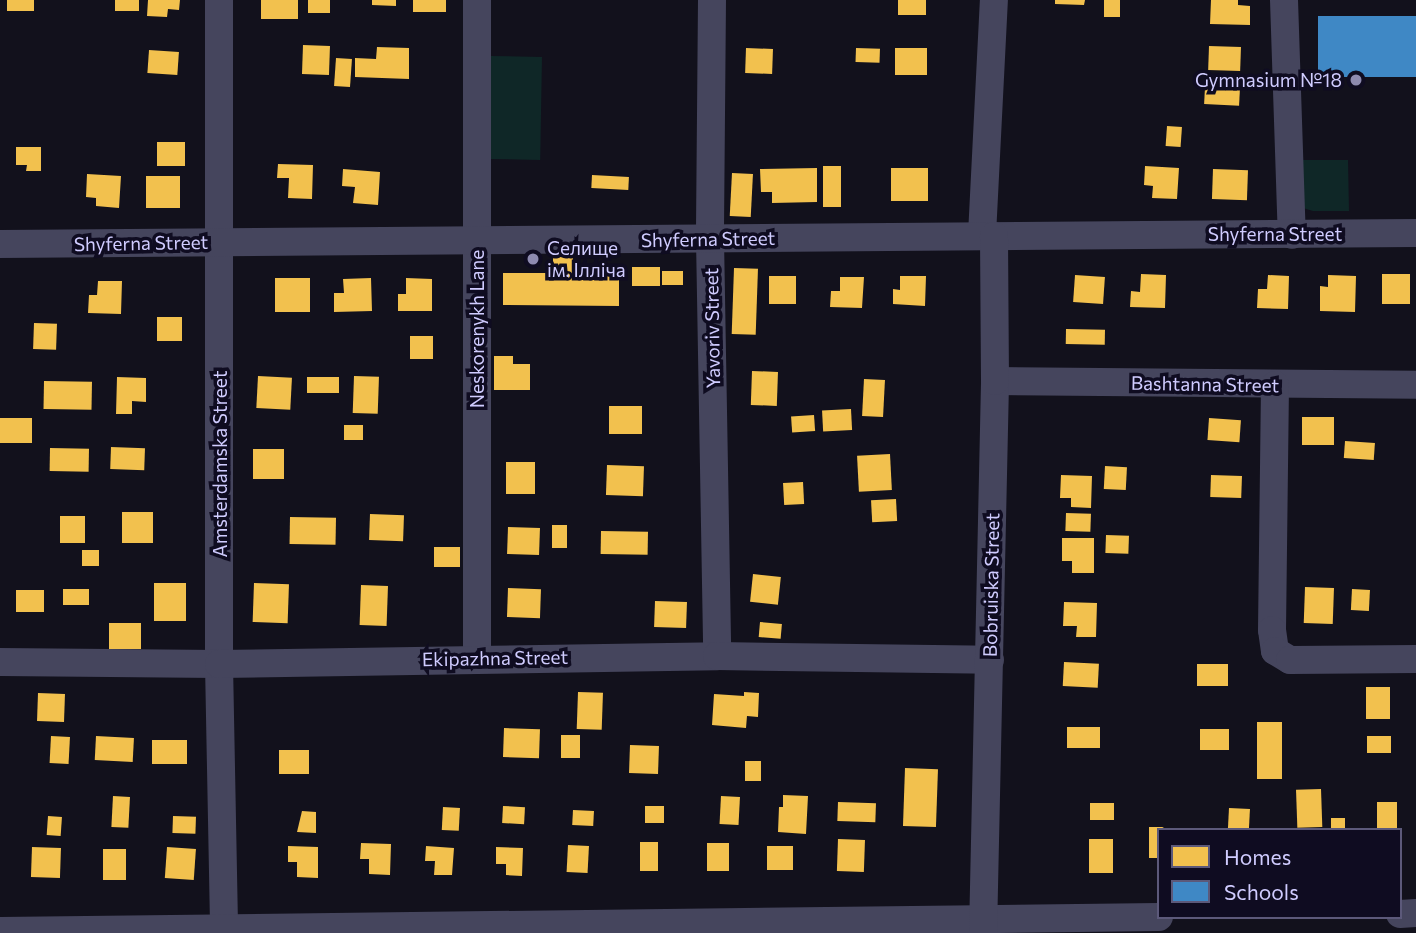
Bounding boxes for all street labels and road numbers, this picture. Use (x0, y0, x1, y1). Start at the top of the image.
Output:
street label: Shyferna Street (1208, 223, 1342, 245)
street label: Shyferna Street (641, 226, 775, 252)
street label: Shyferna Street (74, 230, 208, 256)
street label: Neskorenykh Lane (466, 250, 488, 408)
street label: Yavoriv Street (700, 268, 724, 388)
street label: Amsterdamska Street (209, 371, 231, 557)
street label: Bashtanna Street (1131, 371, 1279, 397)
street label: Bobruiska Street (978, 513, 1004, 657)
street label: Ekipazhna Street (422, 645, 568, 671)

